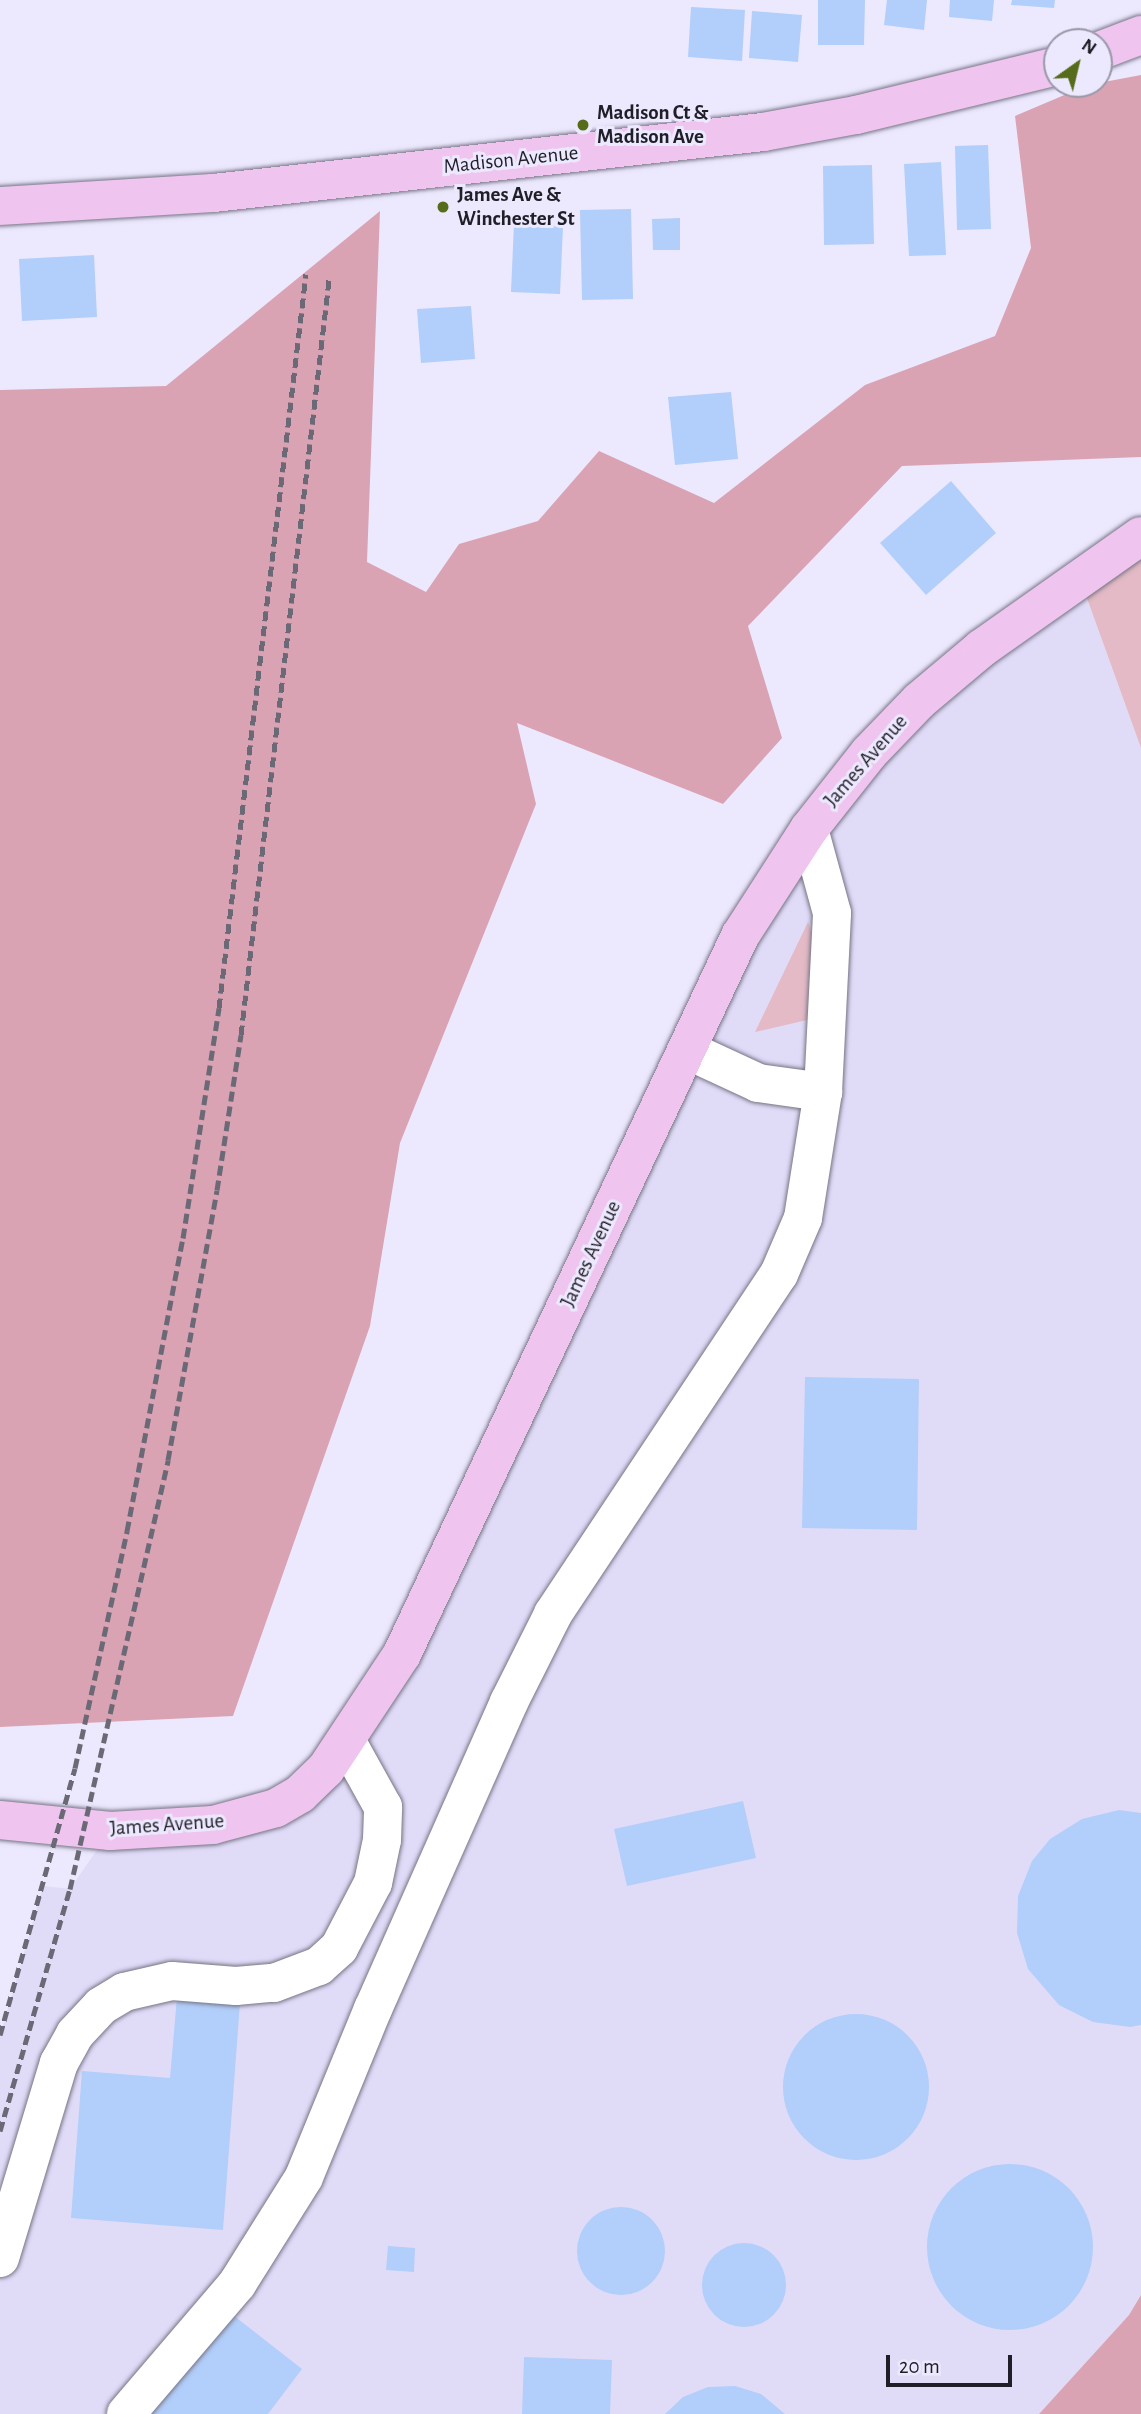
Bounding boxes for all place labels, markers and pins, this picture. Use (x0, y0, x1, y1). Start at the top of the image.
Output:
place label: Madison Ct & Madison Ave (597, 100, 709, 150)
marker: Madison Ct & Madison Ave (575, 117, 591, 133)
place label: James Ave & Winchester St (457, 182, 575, 232)
marker: James Ave & Winchester St (435, 199, 451, 215)

